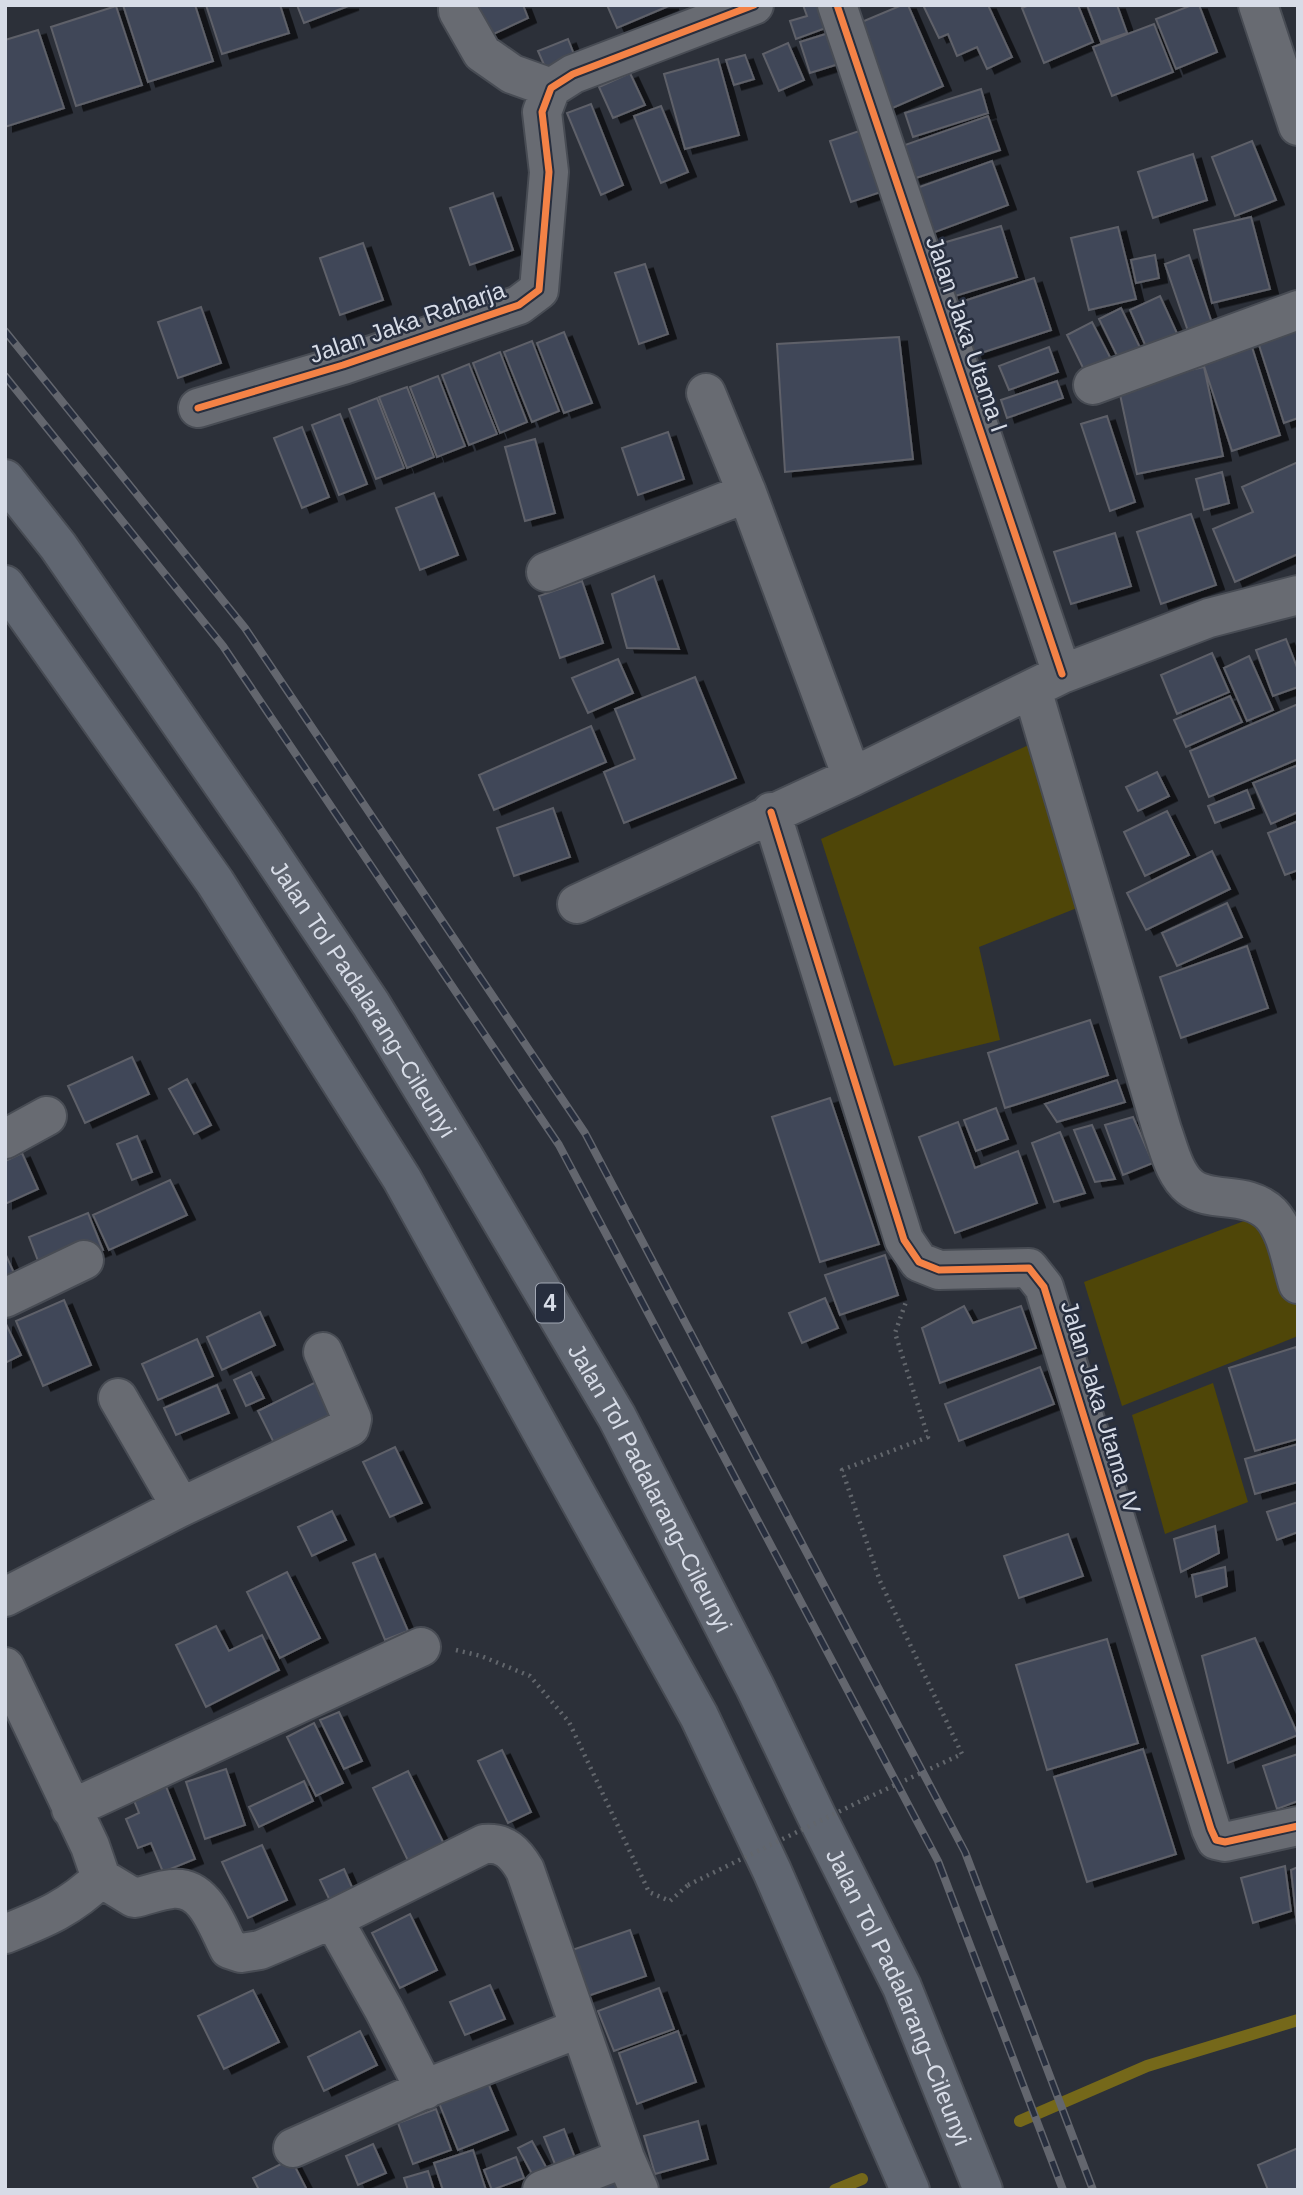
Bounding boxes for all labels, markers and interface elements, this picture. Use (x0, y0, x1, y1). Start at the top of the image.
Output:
street label: Jalan Jaka Utama I (921, 232, 1013, 436)
street label: Jalan Jaka Raharja (305, 276, 509, 368)
street label: Jalan Tol Padalarang–Cileunyi (266, 856, 462, 1142)
road number: 4 (536, 1284, 564, 1322)
street label: Jalan Jaka Utama IV (1056, 1297, 1146, 1517)
street label: Jalan Tol Padalarang–Cileunyi (563, 1338, 738, 1636)
street label: Jalan Tol Padalarang–Cileunyi (821, 1844, 977, 2149)

